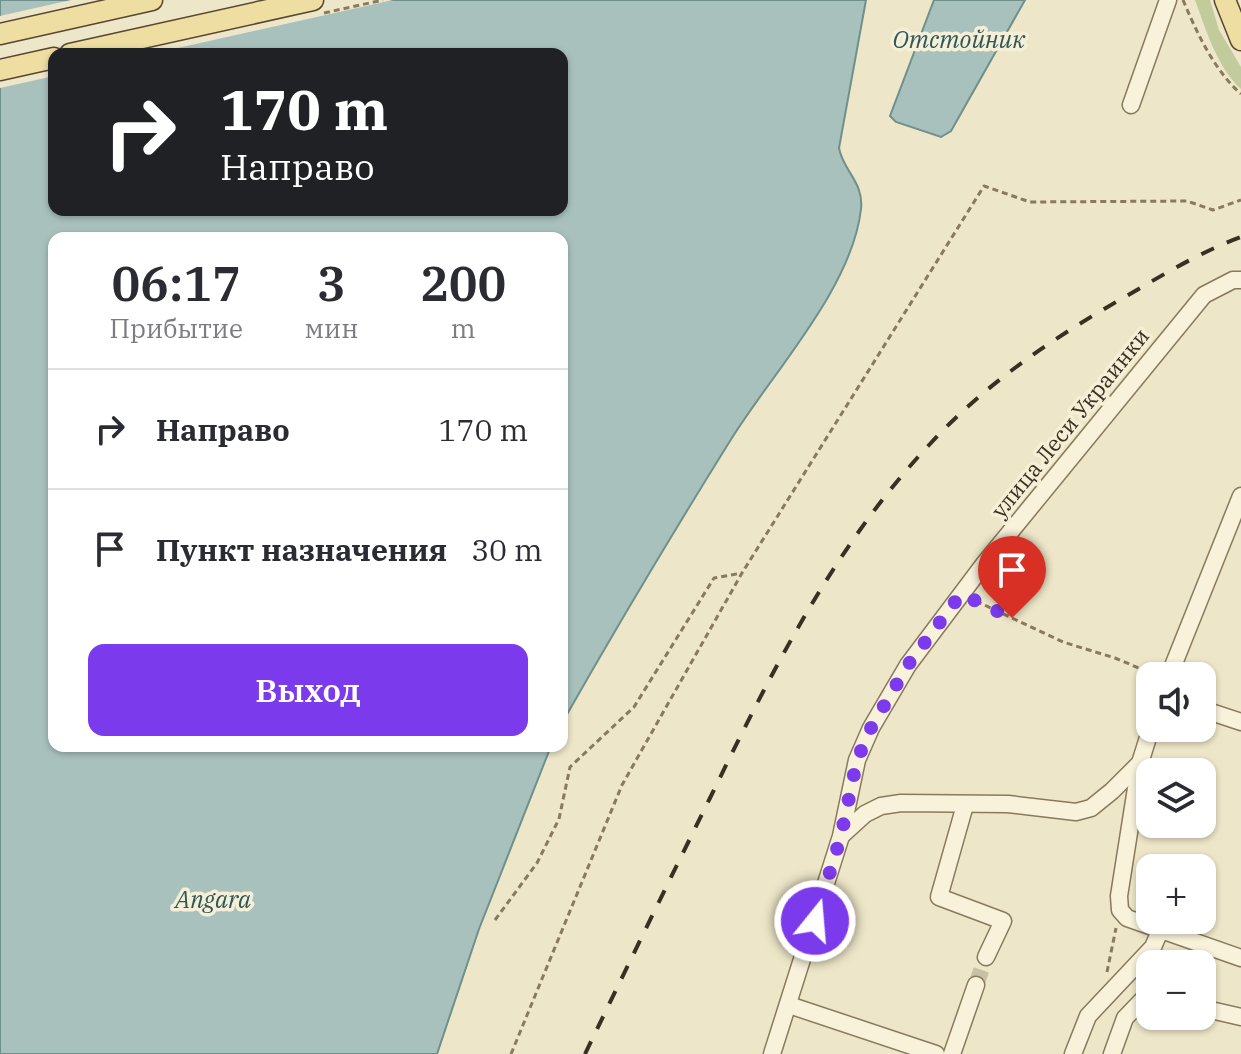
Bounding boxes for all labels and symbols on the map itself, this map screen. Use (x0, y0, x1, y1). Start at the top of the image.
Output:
water label: Отстойник (893, 23, 1026, 55)
street label: улица Леси Украинки (984, 322, 1155, 524)
pin (978, 536, 1046, 618)
position arrow (773, 879, 857, 963)
water label: Angara (173, 883, 251, 915)

